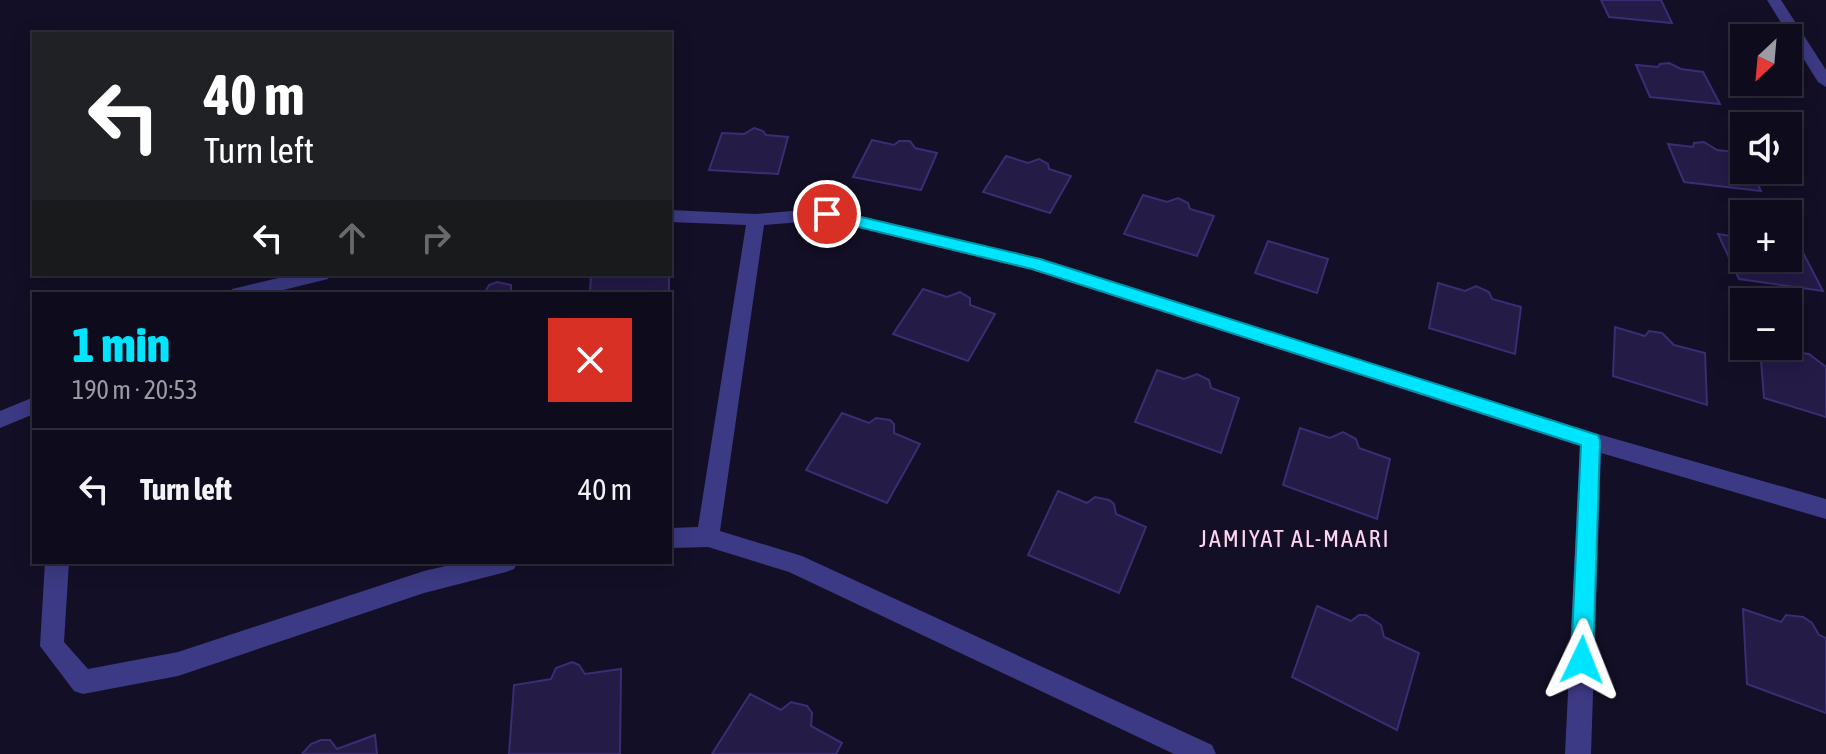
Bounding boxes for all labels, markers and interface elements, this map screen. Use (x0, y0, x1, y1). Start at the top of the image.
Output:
north arrow (1730, 24, 1802, 96)
map controls (1730, 24, 1802, 360)
text: 40 m (204, 63, 305, 127)
icon: left (72, 64, 176, 168)
button: sound (1730, 112, 1802, 184)
text: Turn left (204, 129, 314, 171)
pin (793, 180, 861, 248)
icon: arrive (805, 192, 849, 236)
button: + (1730, 200, 1802, 272)
icon: left (246, 216, 290, 260)
icon: ahead (330, 216, 374, 260)
icon: right (414, 216, 458, 260)
button: − (1730, 288, 1802, 360)
text: 1 min (72, 317, 170, 372)
button: close (548, 318, 632, 402)
text: 190 m · 20:53 (72, 375, 198, 405)
icon: left (72, 467, 116, 511)
text: Turn left (140, 472, 232, 506)
text: 40 m (578, 472, 632, 506)
district label: JAMIYAT AL-MAARI (1199, 525, 1391, 552)
position arrow (1540, 618, 1624, 702)

